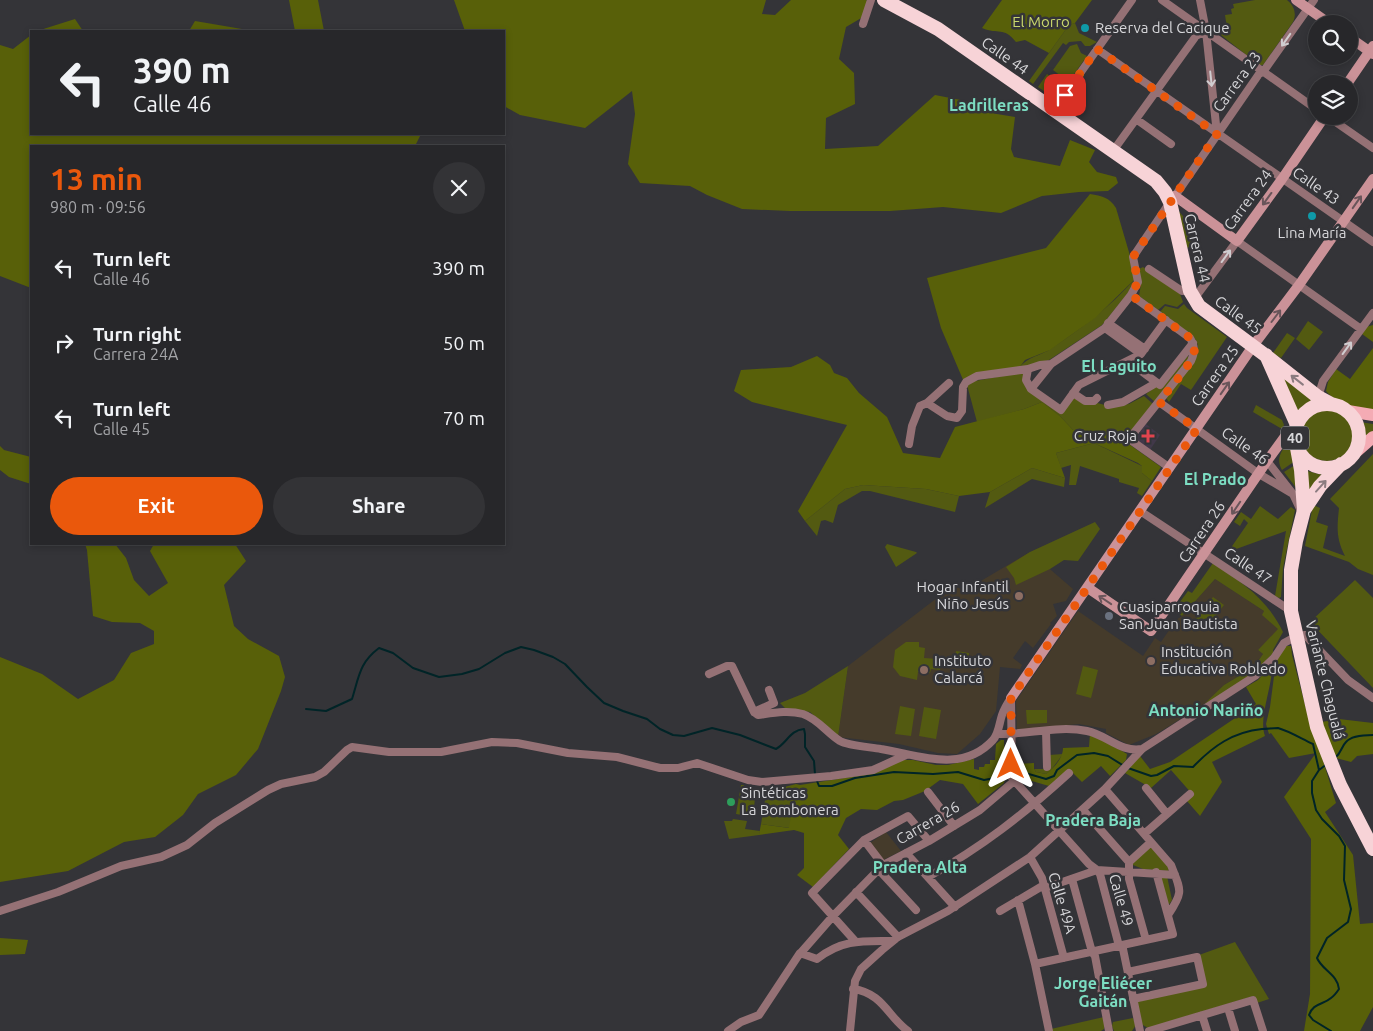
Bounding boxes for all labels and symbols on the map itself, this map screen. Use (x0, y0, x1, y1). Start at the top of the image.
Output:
park label: El Morro (1012, 13, 1070, 30)
place label: Reserva del Cacique (1095, 19, 1229, 36)
marker: Reserva del Cacique (1079, 22, 1091, 34)
street label: Calle 44 (979, 33, 1032, 78)
one-way arrow (1281, 33, 1291, 47)
street label: Carrera 23 (1209, 48, 1264, 115)
one-way arrow (1206, 71, 1216, 87)
pin (1044, 74, 1086, 116)
district label: Ladrilleras (949, 96, 1029, 114)
street label: Calle 43 (1290, 163, 1343, 208)
street label: Carrera 24 (1220, 166, 1275, 233)
one-way arrow (1262, 192, 1273, 205)
one-way arrow (1352, 195, 1362, 209)
marker: Lina María (1306, 210, 1318, 222)
street label: Carrera 44 (1181, 212, 1214, 284)
place label: Lina María (1278, 224, 1346, 241)
one-way arrow (1221, 249, 1231, 263)
street label: Calle 45 (1212, 292, 1265, 337)
one-way arrow (1271, 309, 1281, 323)
street label: Carrera 25 (1187, 342, 1242, 409)
one-way arrow (1342, 342, 1353, 355)
district label: El Laguito (1081, 357, 1157, 375)
one-way arrow (1291, 375, 1304, 386)
one-way arrow (1220, 382, 1230, 396)
street label: Calle 46 (1219, 423, 1272, 468)
road number: 40 (1281, 426, 1309, 449)
place label: Cruz Roja (1074, 427, 1137, 444)
marker: Cruz Roja (1141, 429, 1155, 443)
district label: El Prado (1184, 470, 1246, 488)
one-way arrow (1315, 479, 1327, 492)
street label: Carrera 26 (1175, 498, 1228, 566)
one-way arrow (1231, 501, 1241, 515)
street label: Calle 47 (1221, 544, 1275, 588)
place label: Hogar Infantil Niño Jesús (916, 578, 1009, 612)
marker: Hogar Infantil Niño Jesús (1013, 590, 1025, 602)
one-way arrow (1098, 595, 1112, 605)
place label: Cuasiparroquia San Juan Bautista (1119, 598, 1238, 632)
marker: Cuasiparroquia San Juan Bautista (1103, 610, 1115, 622)
street label: Variante Chagualá (1302, 619, 1349, 741)
place label: Institución Educativa Robledo (1161, 643, 1286, 677)
place label: Instituto Calarcá (934, 652, 992, 686)
marker: Institución Educativa Robledo (1145, 655, 1157, 667)
marker: Instituto Calarcá (918, 664, 930, 676)
district label: Antonio Nariño (1149, 701, 1263, 719)
position arrow (984, 737, 1036, 789)
place label: Sintéticas La Bombonera (741, 784, 839, 818)
marker: Sintéticas La Bombonera (725, 796, 737, 808)
street label: Carrera 26 (893, 798, 962, 848)
district label: Pradera Baja (1045, 811, 1141, 829)
district label: Pradera Alta (873, 858, 967, 876)
street label: Calle 49A (1045, 870, 1080, 936)
street label: Calle 49 (1106, 872, 1137, 928)
district label: Jorge Eliécer Gaitán (1054, 974, 1153, 1010)

